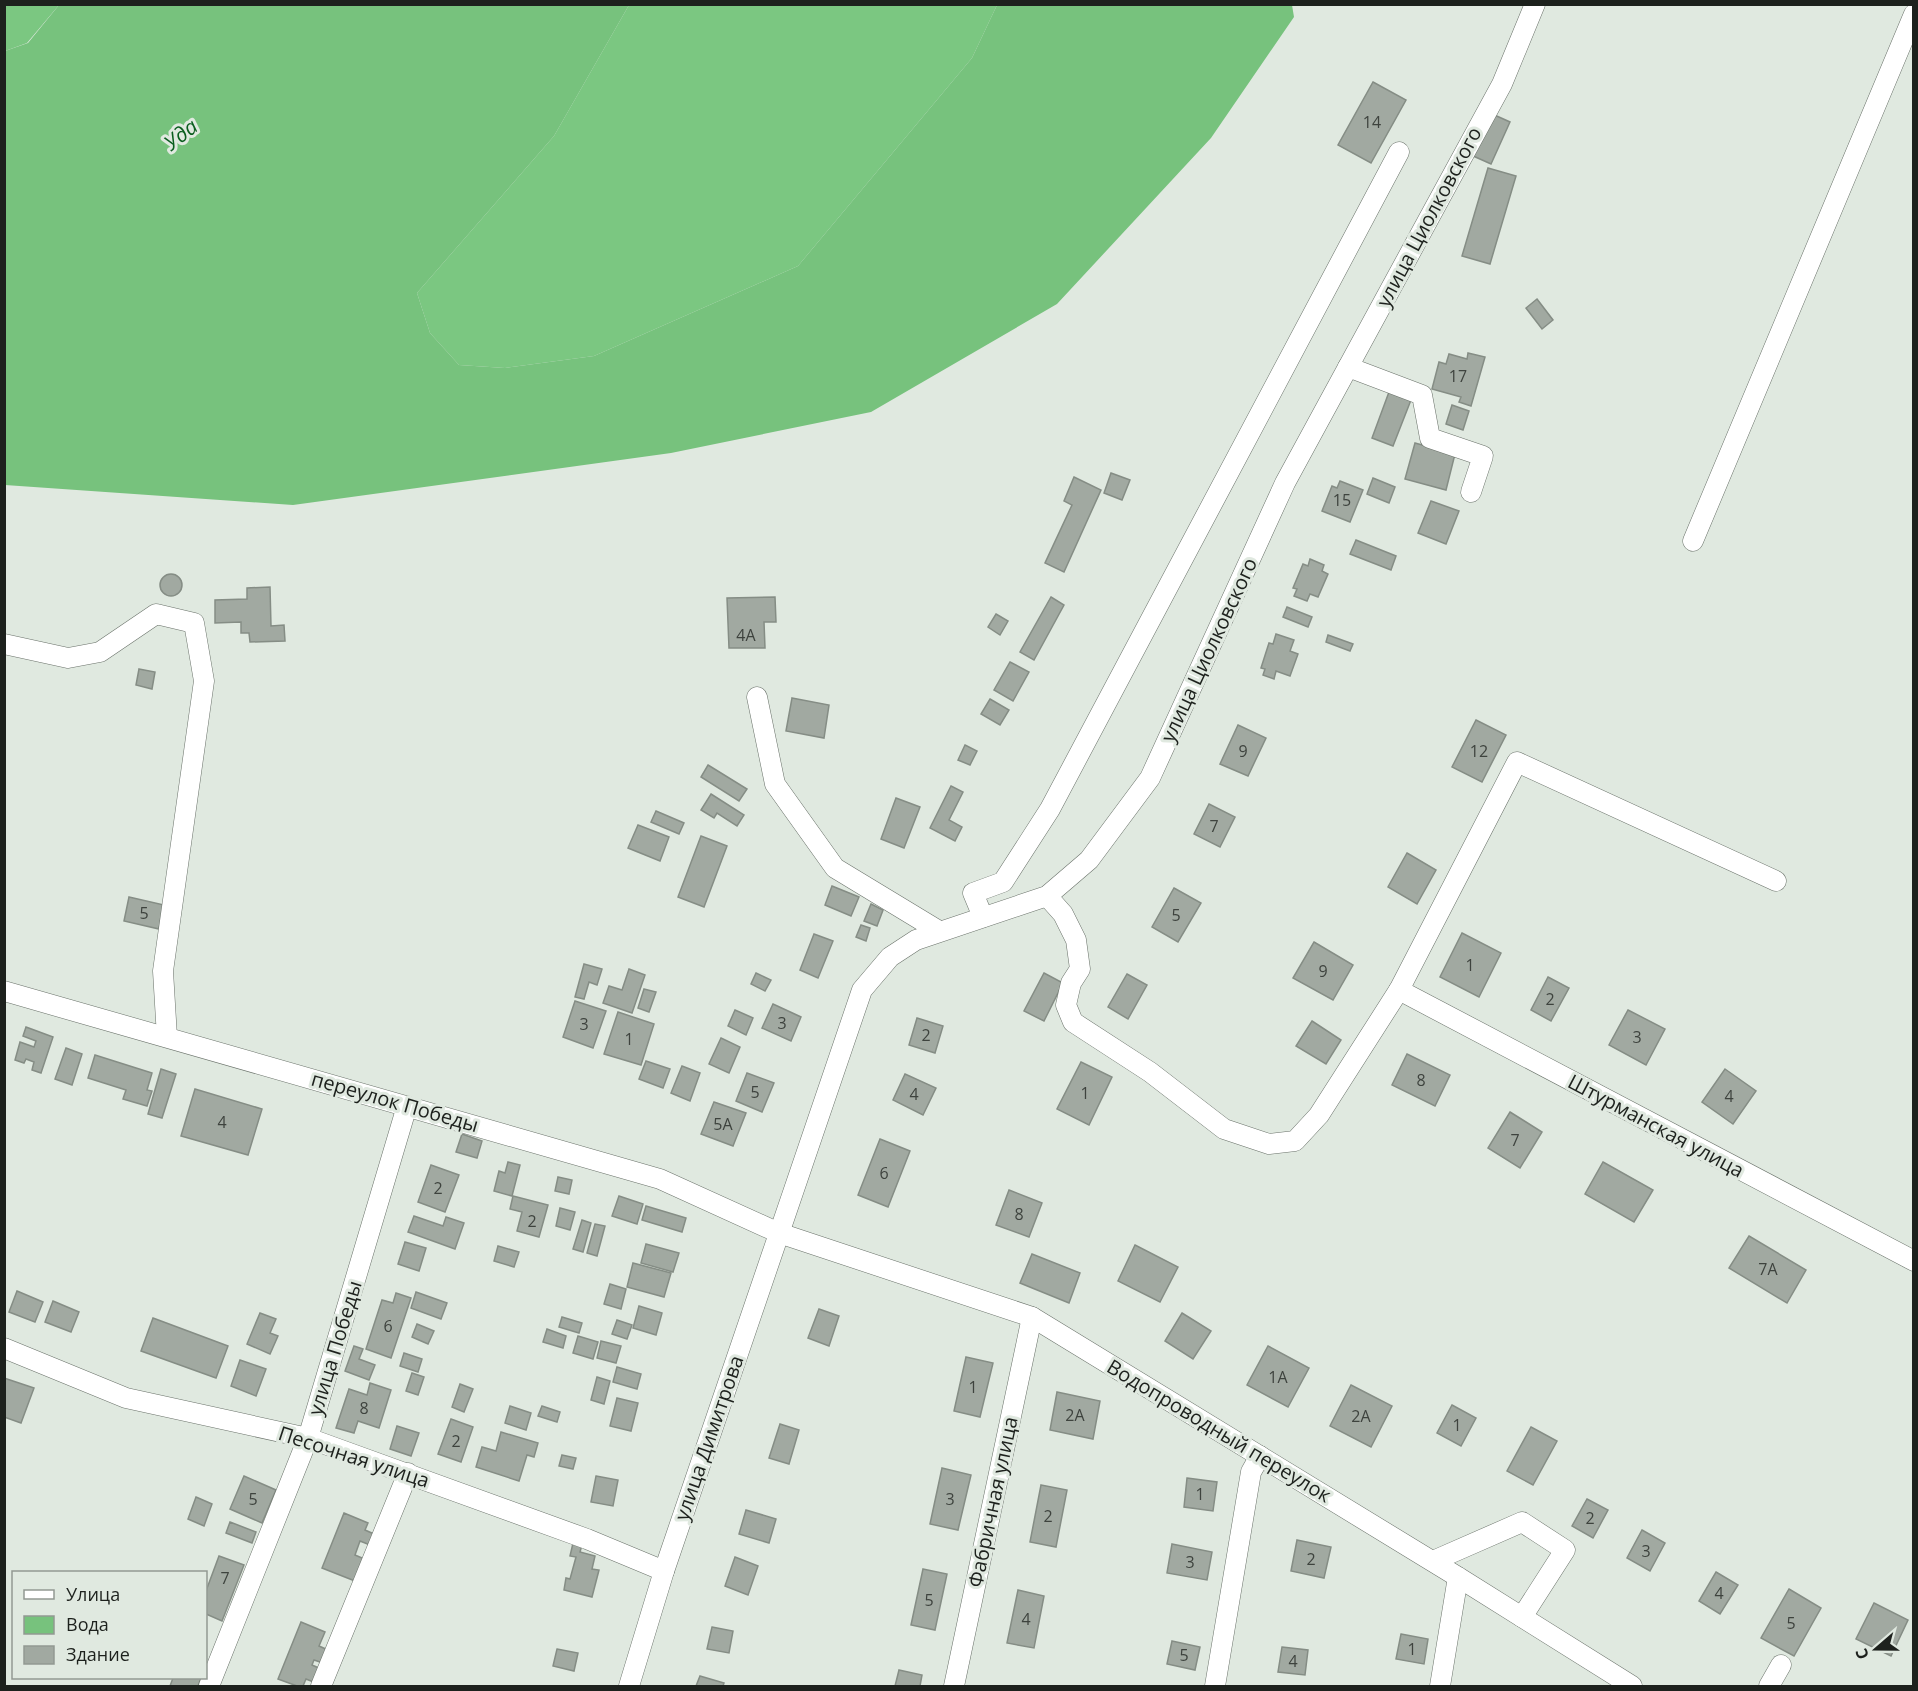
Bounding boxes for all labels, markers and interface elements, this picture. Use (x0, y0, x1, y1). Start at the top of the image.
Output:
house number: 14 (1363, 111, 1381, 133)
water label: Уда (157, 112, 203, 157)
street label: улица Циолковского (1370, 122, 1488, 312)
house number: 17 (1449, 365, 1467, 387)
house number: 15 (1333, 489, 1351, 511)
street label: улица Циолковского (1154, 553, 1263, 746)
house number: 4А (736, 624, 757, 646)
house number: 9 (1238, 740, 1248, 762)
house number: 12 (1470, 740, 1488, 762)
house number: 7 (1209, 815, 1219, 837)
house number: 5 (139, 902, 149, 924)
house number: 5 (1171, 904, 1181, 926)
house number: 1 (1465, 954, 1475, 976)
house number: 9 (1318, 960, 1328, 982)
house number: 2 (1545, 988, 1555, 1010)
house number: 3 (777, 1012, 787, 1034)
house number: 3 (579, 1013, 589, 1035)
house number: 2 (921, 1024, 931, 1046)
house number: 3 (1632, 1026, 1642, 1048)
house number: 1 (624, 1028, 634, 1050)
street label: переулок Победы (308, 1065, 482, 1138)
street label: Штурманская улица (1563, 1068, 1749, 1183)
house number: 8 (1416, 1069, 1426, 1091)
house number: 5 (750, 1081, 760, 1103)
house number: 1 (1080, 1082, 1090, 1104)
house number: 4 (909, 1083, 919, 1105)
house number: 4 (1724, 1085, 1734, 1107)
house number: 4 (217, 1111, 227, 1133)
house number: 5А (713, 1113, 734, 1135)
house number: 7 (1510, 1129, 1520, 1151)
house number: 6 (879, 1162, 889, 1184)
house number: 2 (433, 1177, 443, 1199)
house number: 8 (1014, 1203, 1024, 1225)
house number: 2 (527, 1210, 537, 1232)
house number: 7А (1758, 1258, 1779, 1280)
street label: улица Победы (301, 1277, 368, 1419)
house number: 6 (383, 1315, 393, 1337)
street label: улица Димитрова (668, 1352, 749, 1524)
street label: Водопроводный переулок (1102, 1353, 1337, 1509)
house number: 1А (1268, 1366, 1289, 1388)
house number: 1 (968, 1376, 978, 1398)
house number: 8 (359, 1397, 369, 1419)
house number: 2А (1065, 1404, 1086, 1426)
house number: 2А (1351, 1405, 1372, 1427)
street label: Фабричная улица (961, 1414, 1024, 1590)
house number: 1 (1452, 1414, 1462, 1436)
street label: Песочная улица (275, 1419, 433, 1494)
house number: 2 (451, 1430, 461, 1452)
house number: 1 (1195, 1483, 1205, 1505)
house number: 5 (248, 1488, 258, 1510)
house number: 3 (945, 1488, 955, 1510)
house number: 2 (1043, 1505, 1053, 1527)
house number: 2 (1585, 1507, 1595, 1529)
house number: 3 (1641, 1540, 1651, 1562)
house number: 2 (1306, 1548, 1316, 1570)
house number: 3 (1185, 1551, 1195, 1573)
house number: 7 (220, 1567, 230, 1589)
legend (12, 1571, 207, 1679)
text: Улица (66, 1582, 120, 1606)
house number: 4 (1714, 1582, 1724, 1604)
house number: 5 (924, 1589, 934, 1611)
house number: 4 (1021, 1608, 1031, 1630)
text: Вода (66, 1612, 109, 1636)
house number: 5 (1786, 1612, 1796, 1634)
north arrow (1846, 1619, 1906, 1679)
house number: 1 (1407, 1638, 1417, 1660)
text: Здание (66, 1642, 130, 1666)
house number: 5 (1179, 1644, 1189, 1666)
text: С (1850, 1646, 1874, 1663)
house number: 4 (1288, 1650, 1298, 1672)

